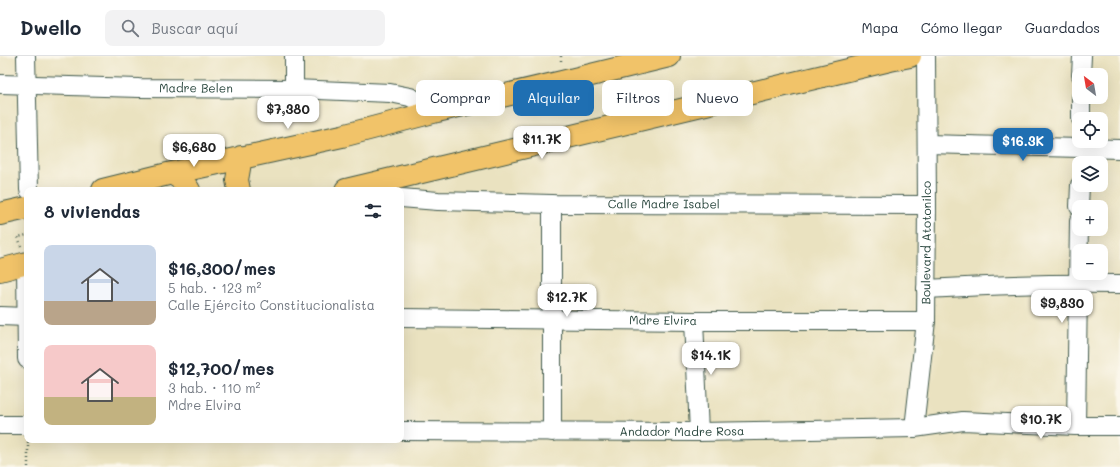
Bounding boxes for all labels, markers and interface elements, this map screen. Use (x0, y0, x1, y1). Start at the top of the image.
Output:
search box (105, 10, 385, 46)
text: Dwello (20, 15, 81, 40)
icon: search (119, 17, 141, 39)
text: Buscar aquí (151, 18, 239, 38)
text: Mapa (862, 18, 899, 37)
text: Cómo llegar (921, 18, 1003, 37)
text: Guardados (1025, 18, 1100, 37)
north arrow (1072, 68, 1108, 104)
map controls (1072, 68, 1108, 280)
street label: Madre Belen (159, 79, 233, 96)
chip: Comprar (416, 80, 505, 116)
chip: Alquilar (513, 80, 594, 116)
chip: Filtros (602, 80, 674, 116)
chip: Nuevo (682, 80, 753, 116)
pin: $7,380 (255, 96, 321, 130)
text: $7,380 (266, 100, 310, 117)
button: locate (1072, 112, 1108, 148)
pin: $11.7K (509, 126, 575, 160)
pin: $16.3K (990, 128, 1056, 162)
text: $11.7K (522, 130, 562, 147)
text: $16.3K (1002, 132, 1044, 149)
pin: $6,680 (161, 134, 227, 168)
text: $6,680 (172, 138, 216, 155)
button: layers (1072, 156, 1108, 192)
street label: Boulevard Atotonilco (917, 181, 934, 305)
street label: Calle Madre Isabel (608, 195, 720, 211)
text: 8 viviendas (44, 200, 140, 222)
icon: filters (362, 200, 384, 222)
button: + (1072, 200, 1108, 236)
button: − (1072, 244, 1108, 280)
text: $16,300/mes (168, 257, 276, 279)
icon: home (76, 261, 124, 309)
text: 5 hab. · 123 m² (168, 279, 261, 296)
pin: $12.7K (534, 284, 600, 318)
text: $12.7K (547, 288, 587, 305)
pin: $9,830 (1029, 290, 1095, 324)
text: $9,830 (1040, 294, 1084, 311)
text: Calle Ejército Constitucionalista (168, 296, 375, 313)
street label: Mdre Elvira (629, 311, 697, 328)
pin: $14.1K (678, 342, 744, 376)
text: $14.1K (691, 346, 731, 363)
text: $12,700/mes (168, 357, 274, 379)
icon: home (76, 361, 124, 409)
text: 3 hab. · 110 m² (168, 379, 260, 396)
text: Mdre Elvira (168, 396, 242, 413)
pin: $10.7K (1008, 406, 1074, 440)
text: $10.7K (1020, 410, 1062, 427)
street label: Andador Madre Rosa (620, 422, 745, 439)

